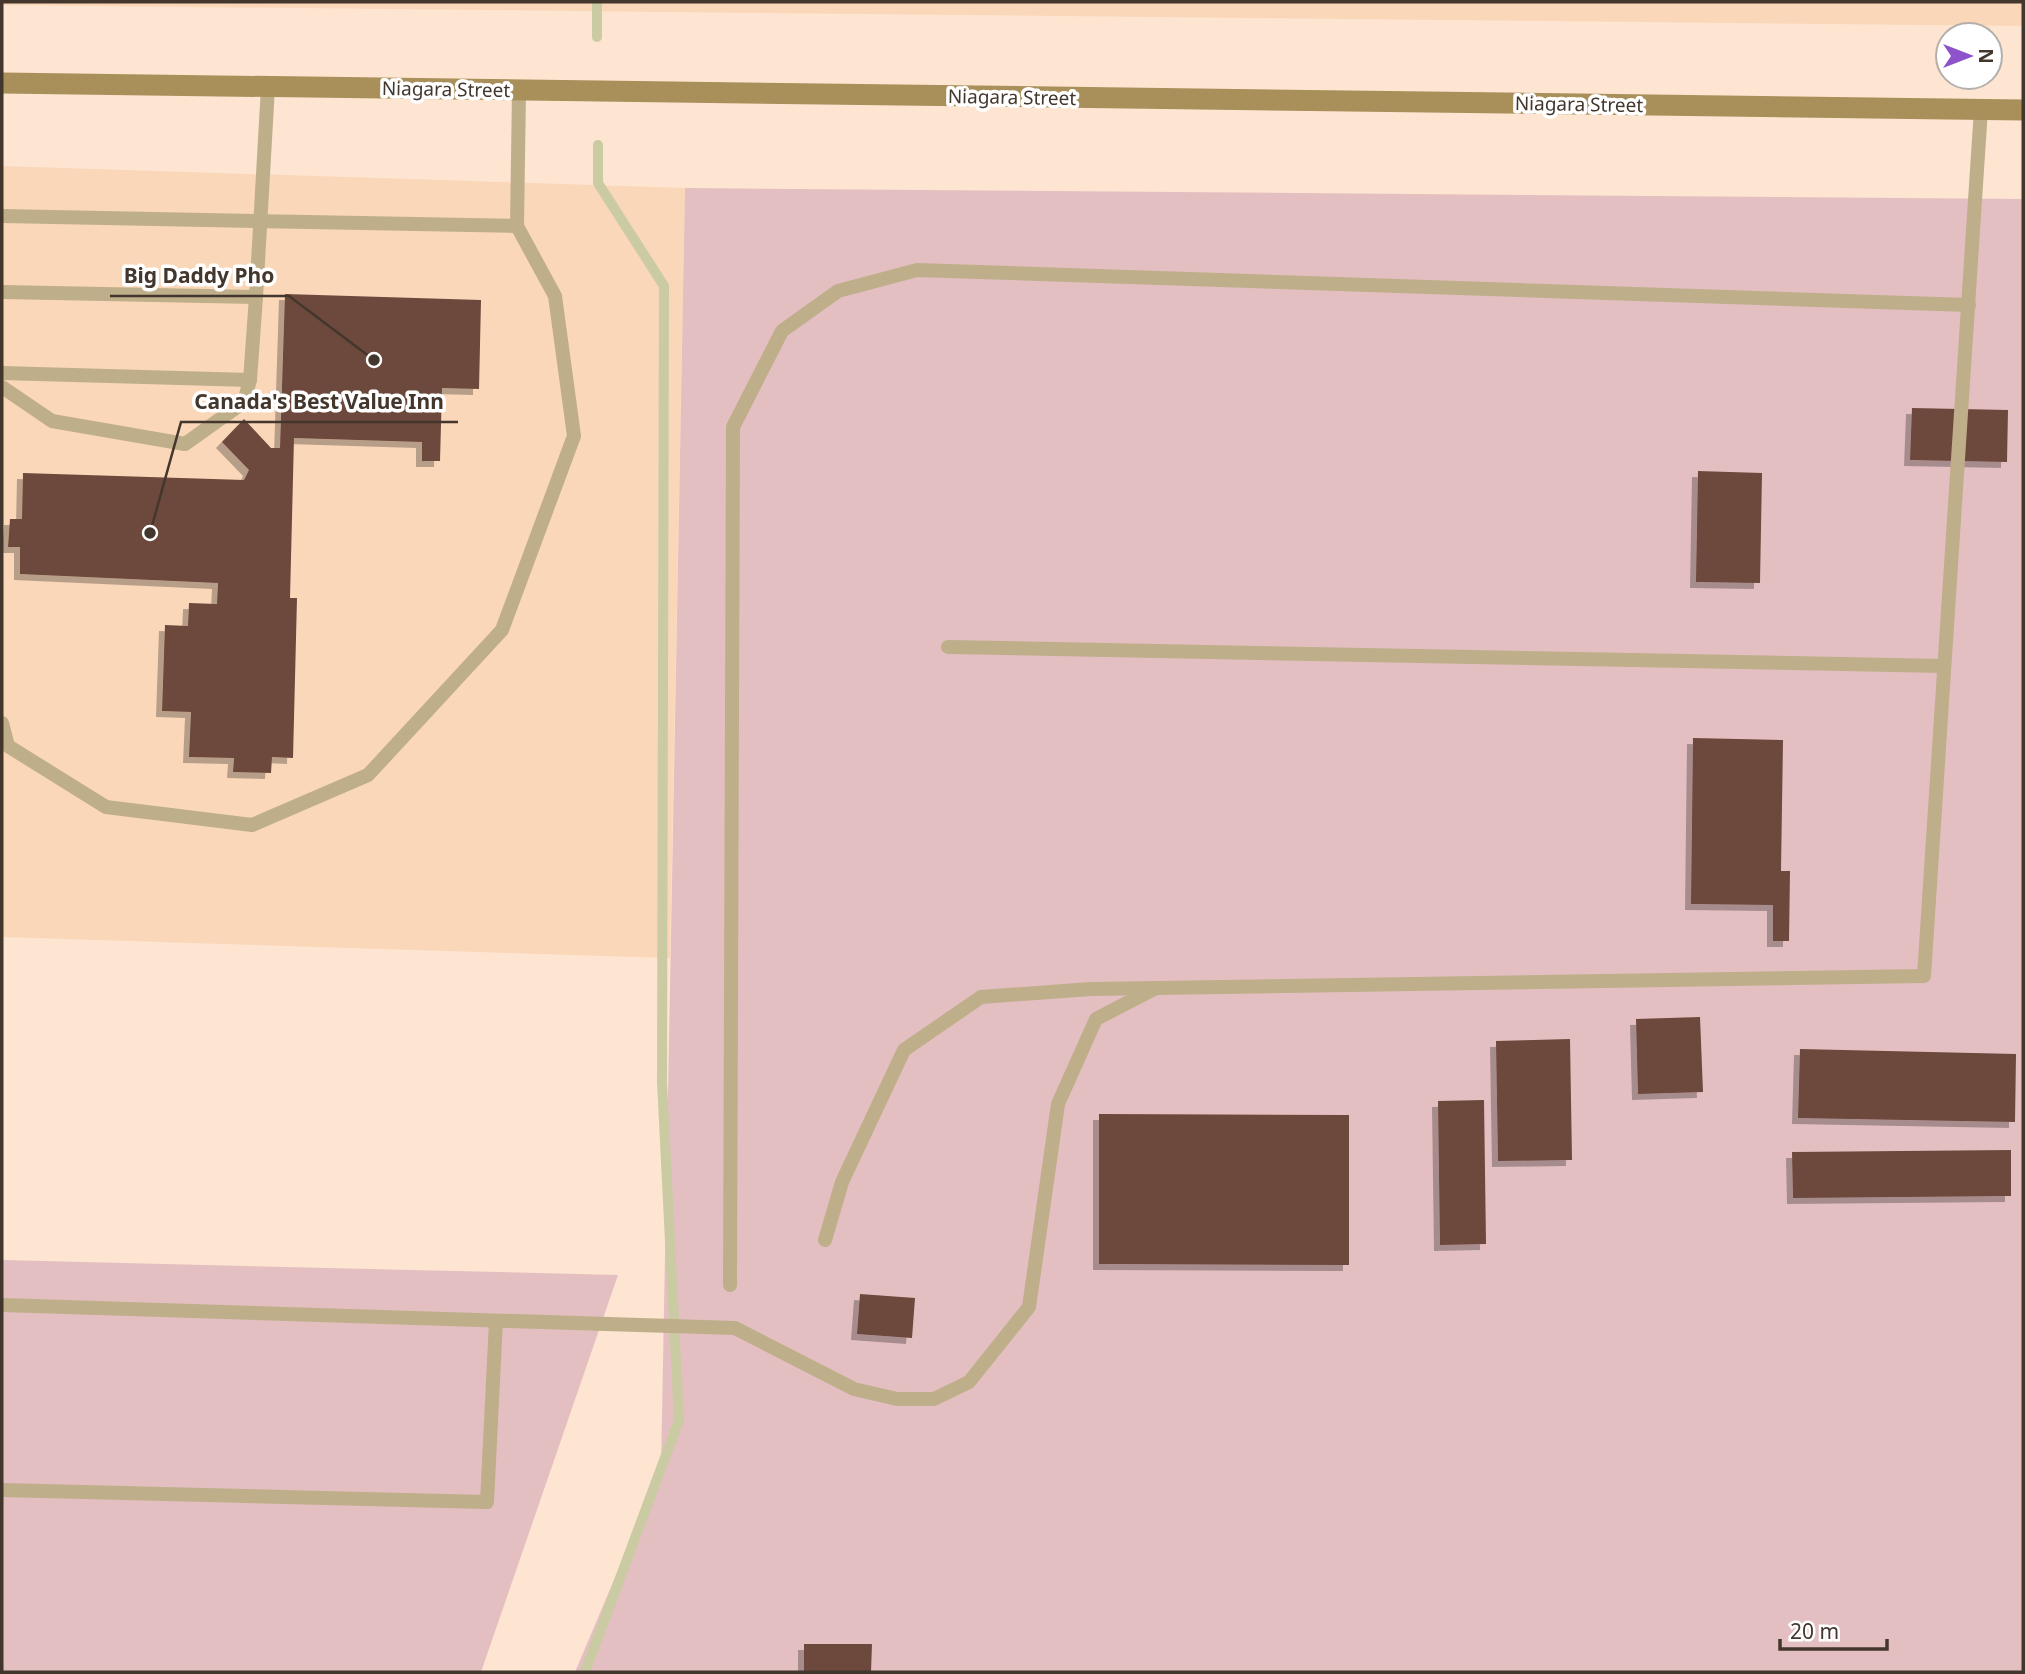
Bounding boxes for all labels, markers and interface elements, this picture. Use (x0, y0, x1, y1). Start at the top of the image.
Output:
north arrow (1934, 21, 2004, 91)
text: N (1973, 48, 1999, 64)
street label: Niagara Street (382, 75, 511, 103)
street label: Niagara Street (948, 83, 1077, 111)
street label: Niagara Street (1515, 90, 1644, 118)
callout: Big Daddy Pho (110, 254, 289, 296)
text: Big Daddy Pho (124, 261, 274, 289)
callout: Canada's Best Value Inn (181, 380, 458, 422)
text: Canada's Best Value Inn (194, 387, 444, 415)
scale bar (1780, 1608, 1887, 1652)
text: 20 m (1790, 1617, 1839, 1645)

